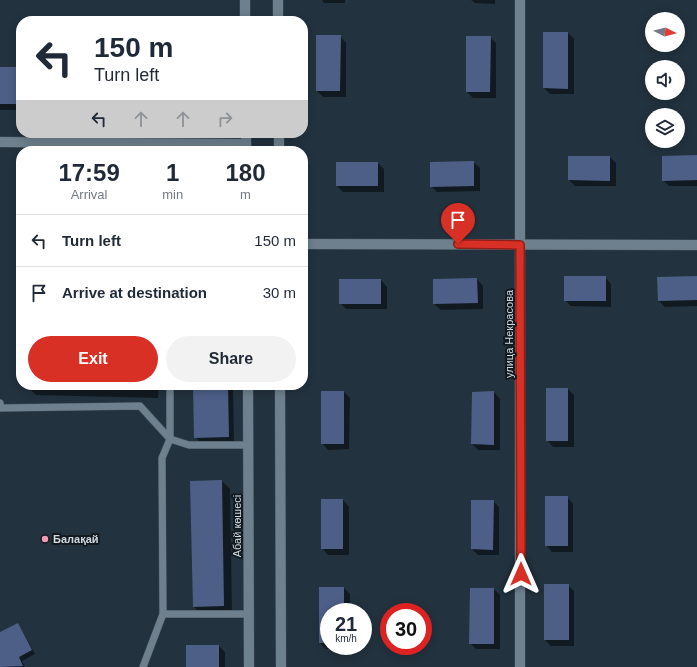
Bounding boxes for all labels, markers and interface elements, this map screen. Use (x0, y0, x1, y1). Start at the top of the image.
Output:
north arrow (645, 12, 685, 52)
map controls (645, 12, 685, 148)
icon: left (28, 32, 80, 84)
text: 150 m (94, 32, 173, 63)
button: sound (645, 60, 685, 100)
text: Turn left (94, 65, 159, 85)
icon: left (88, 108, 110, 130)
icon: ahead (130, 108, 152, 130)
icon: ahead (172, 108, 194, 130)
icon: right (214, 108, 236, 130)
button: layers (645, 108, 685, 148)
text: 17:59 (58, 159, 120, 186)
text: 1 (166, 159, 179, 186)
text: 180 (226, 159, 266, 186)
text: Arrival (71, 187, 108, 202)
text: min (162, 187, 183, 202)
text: m (240, 187, 251, 202)
pin (441, 203, 475, 244)
icon: arrive (447, 209, 469, 231)
icon: left (28, 230, 50, 252)
text: Turn left (62, 232, 121, 249)
text: 150 m (254, 232, 296, 249)
icon: arrive (28, 282, 50, 304)
text: Arrive at destination (62, 284, 207, 301)
text: 30 m (263, 284, 296, 301)
street label: улица Некрасова (503, 289, 515, 378)
button: Exit (28, 336, 158, 382)
button: Share (166, 336, 296, 382)
street label: Абай көшесі (231, 495, 243, 557)
place label: Балақай (53, 533, 99, 545)
marker: Балақай (40, 534, 50, 544)
position arrow (500, 553, 542, 595)
speed limit sign: 30 (380, 603, 432, 655)
text: 21 (335, 613, 357, 635)
text: km/h (335, 633, 357, 644)

